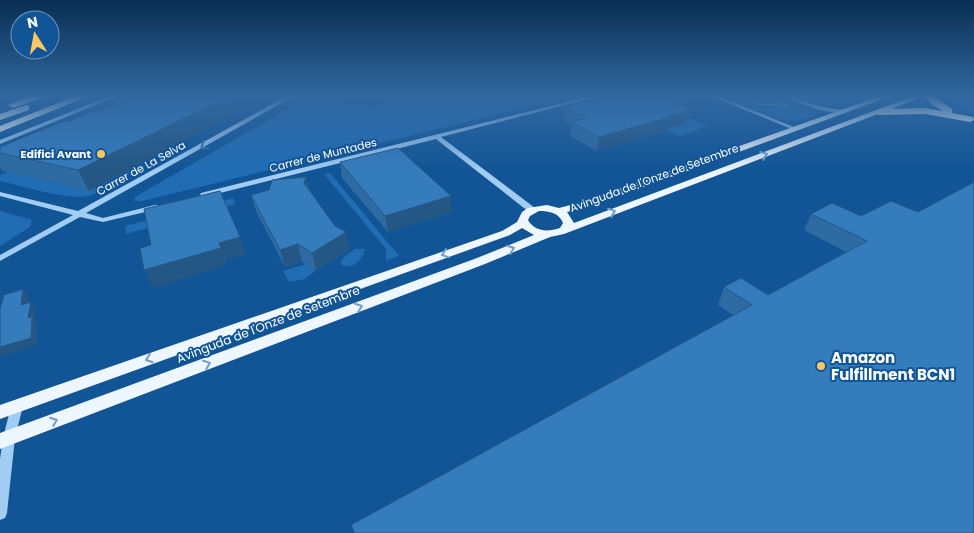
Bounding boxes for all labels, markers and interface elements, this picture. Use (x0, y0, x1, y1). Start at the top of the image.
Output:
north arrow (10, 10, 60, 60)
text: N (25, 11, 40, 33)
street label: Carrer de Muntades (268, 134, 379, 176)
street label: Carrer de La Selva (93, 137, 189, 199)
one-way arrow (200, 139, 209, 149)
street label: Avinguda de l'Onze de Setembre (567, 140, 741, 216)
place label: Edifici Avant (21, 146, 92, 162)
marker: Edifici Avant (95, 148, 107, 160)
one-way arrow (759, 151, 768, 161)
one-way arrow (607, 208, 616, 218)
one-way arrow (506, 245, 515, 256)
one-way arrow (442, 248, 450, 258)
street label: Avinguda de l'Onze de Setembre (174, 281, 362, 367)
one-way arrow (354, 303, 363, 313)
place label: Amazon Fulfillment BCN1 (831, 347, 955, 385)
one-way arrow (145, 353, 154, 363)
one-way arrow (202, 360, 210, 370)
marker: Amazon Fulfillment BCN1 (815, 360, 827, 372)
one-way arrow (50, 417, 58, 427)

